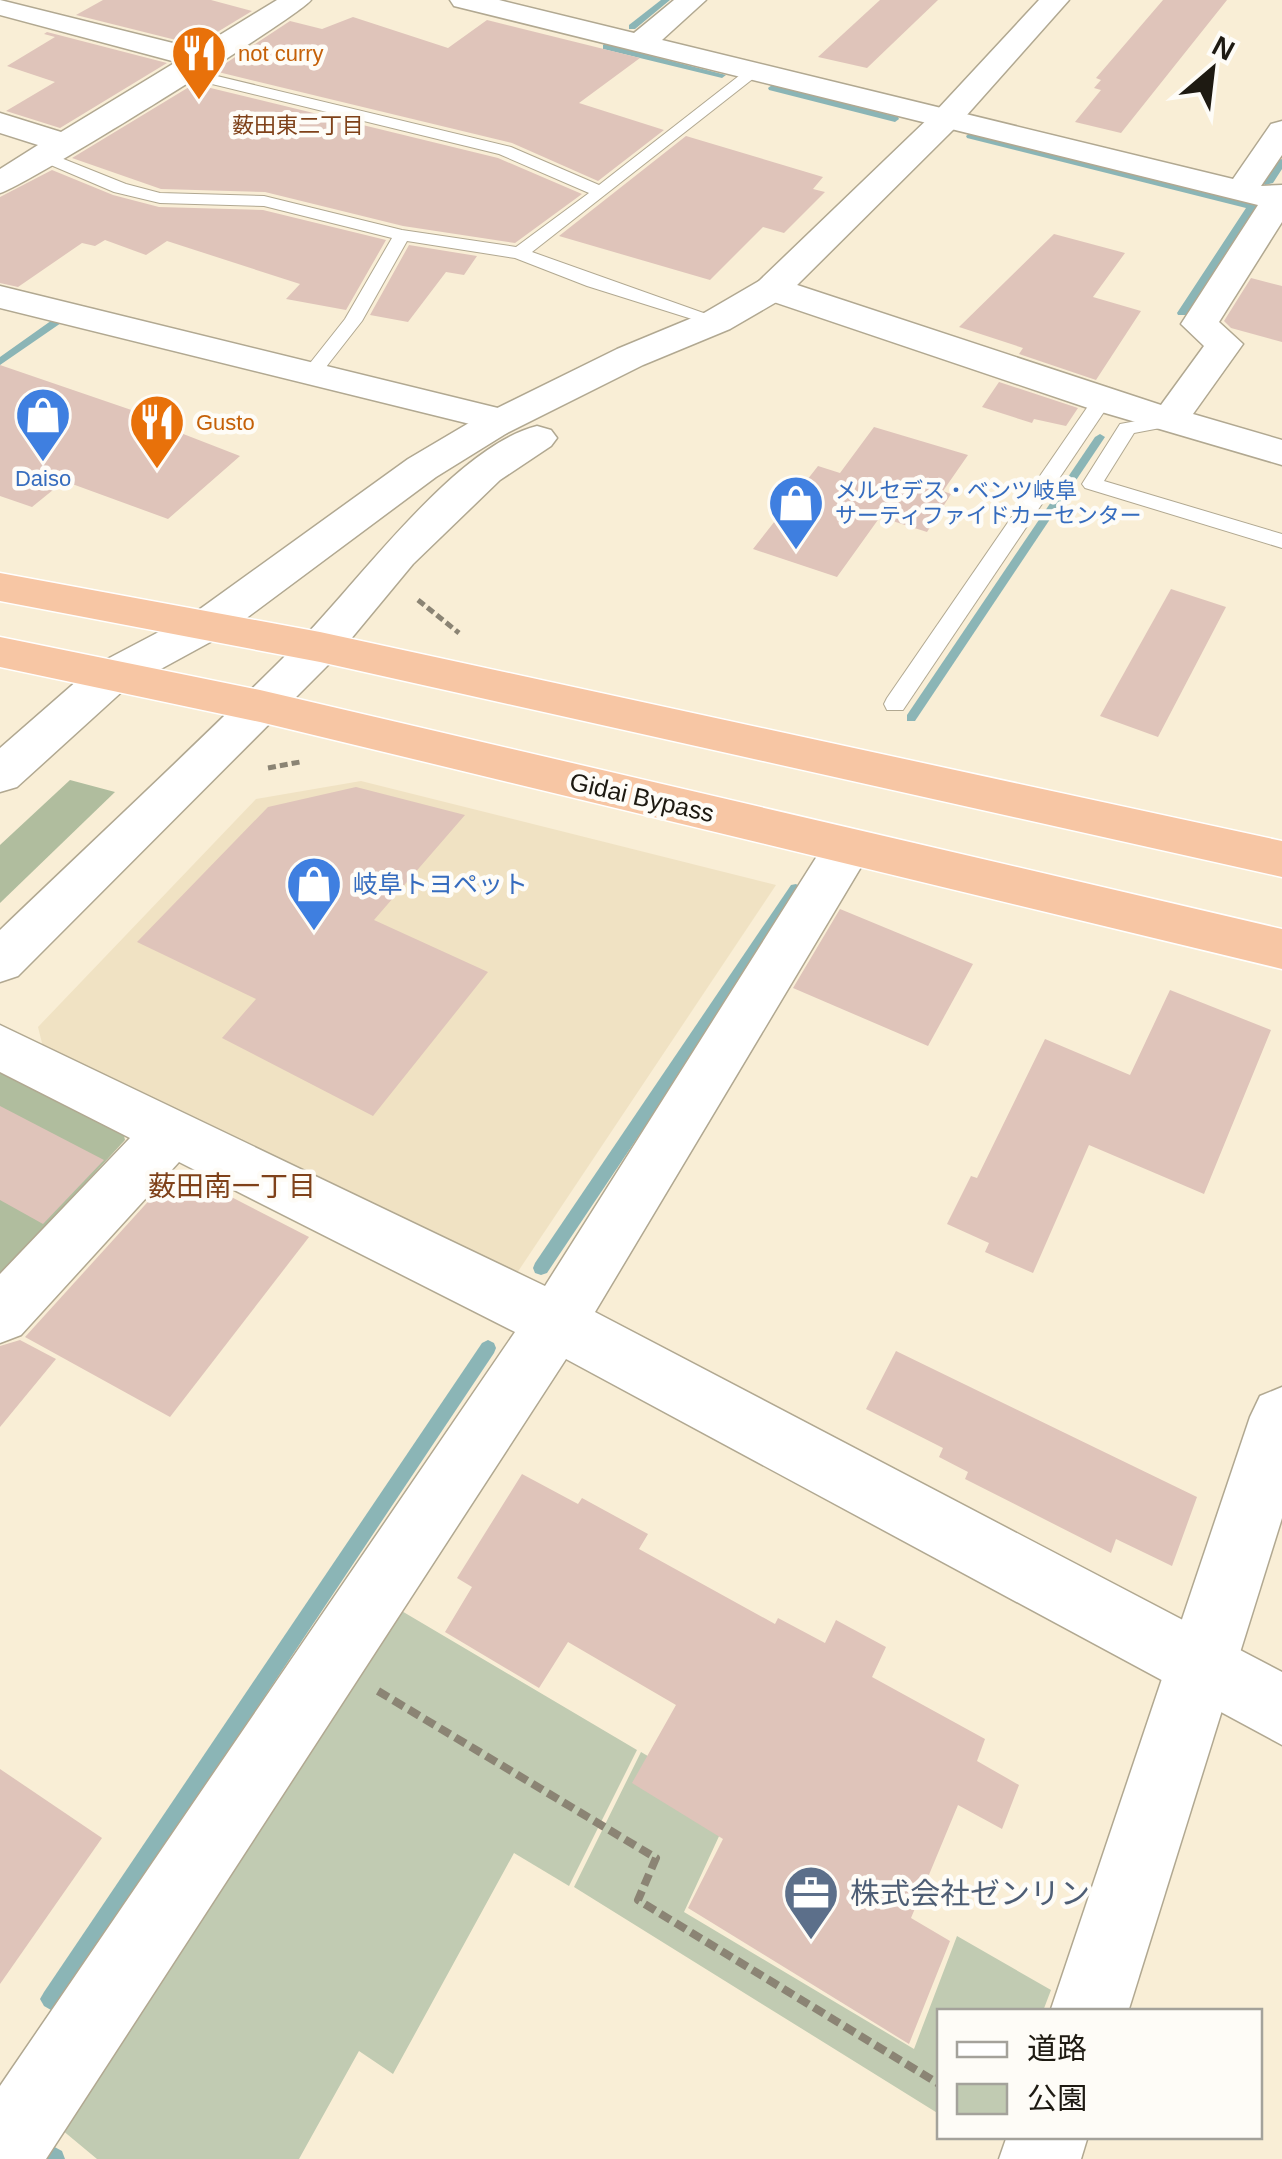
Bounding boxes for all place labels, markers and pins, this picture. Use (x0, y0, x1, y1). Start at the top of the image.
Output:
restaurant icon: not curry (169, 23, 229, 102)
place label: not curry (238, 41, 324, 66)
shop icon: Daiso (13, 385, 73, 464)
restaurant icon: Gusto (127, 392, 187, 471)
place label: Gusto (196, 410, 255, 435)
place label: Daiso (15, 466, 71, 491)
shop icon: メルセデス・ベンツ岐阜 サーティファイドカーセンター (766, 473, 826, 552)
place label: メルセデス・ベンツ岐阜 サーティファイドカーセンター (835, 478, 1142, 528)
shop icon: 岐阜トヨペット (284, 854, 344, 933)
place label: 岐阜トヨペット (353, 870, 528, 898)
office icon: 株式会社ゼンリン (781, 1863, 841, 1942)
place label: 株式会社ゼンリン (850, 1877, 1090, 1910)

